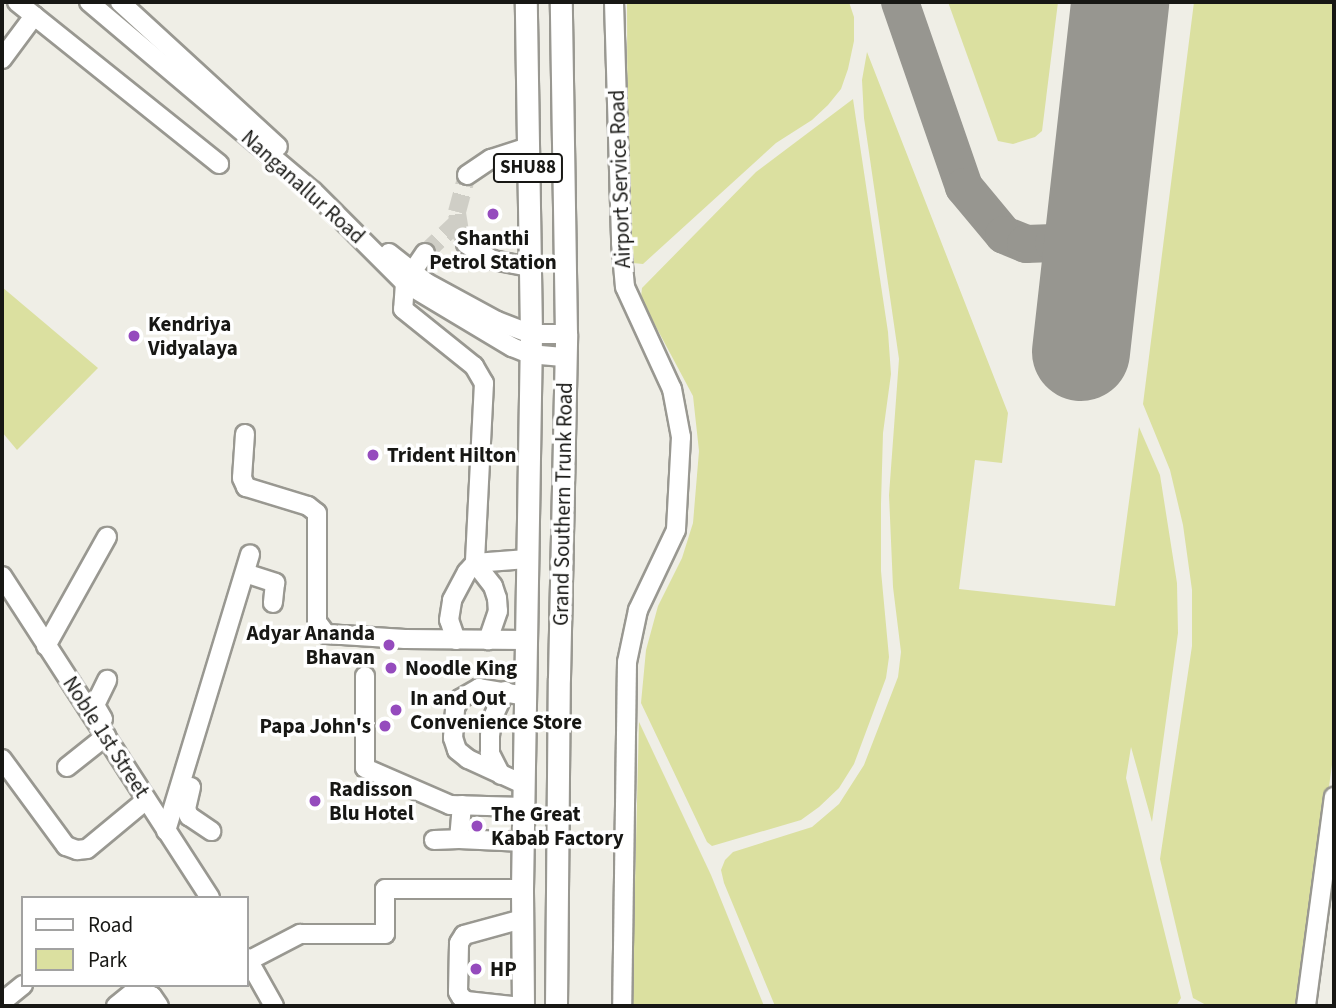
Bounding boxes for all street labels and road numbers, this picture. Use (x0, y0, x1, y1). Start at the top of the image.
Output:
street label: Airport Service Road (604, 89, 636, 269)
street label: Nanganallur Road (236, 125, 370, 249)
road number: SHU88 (491, 152, 565, 184)
street label: Grand Southern Trunk Road (548, 382, 578, 626)
street label: Noble 1st Street (58, 672, 154, 802)

